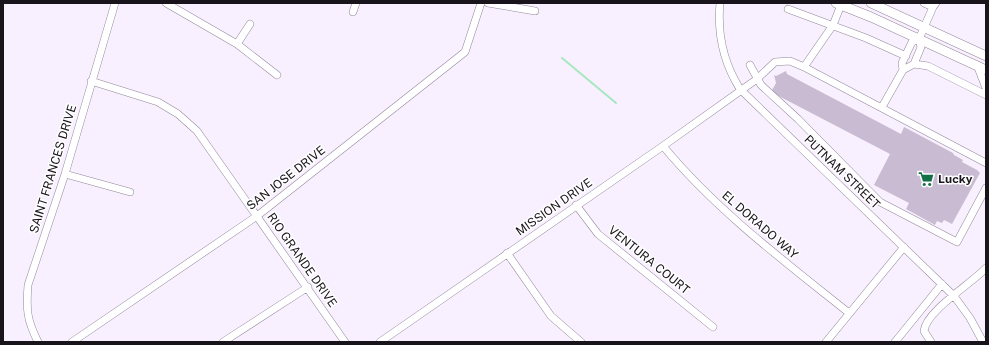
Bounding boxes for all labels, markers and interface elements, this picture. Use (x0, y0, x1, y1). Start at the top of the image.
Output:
street label: SAINT FRANCES DRIVE (27, 103, 79, 235)
street label: PUTNAM STREET (801, 132, 883, 212)
street label: SAN JOSE DRIVE (244, 143, 328, 213)
supermarket icon: Lucky (917, 170, 935, 188)
place label: Lucky (938, 172, 973, 186)
street label: MISSION DRIVE (513, 176, 595, 238)
street label: EL DORADO WAY (719, 188, 801, 262)
street label: RIO GRANDE DRIVE (264, 210, 340, 310)
street label: VENTURA COURT (606, 223, 692, 297)

